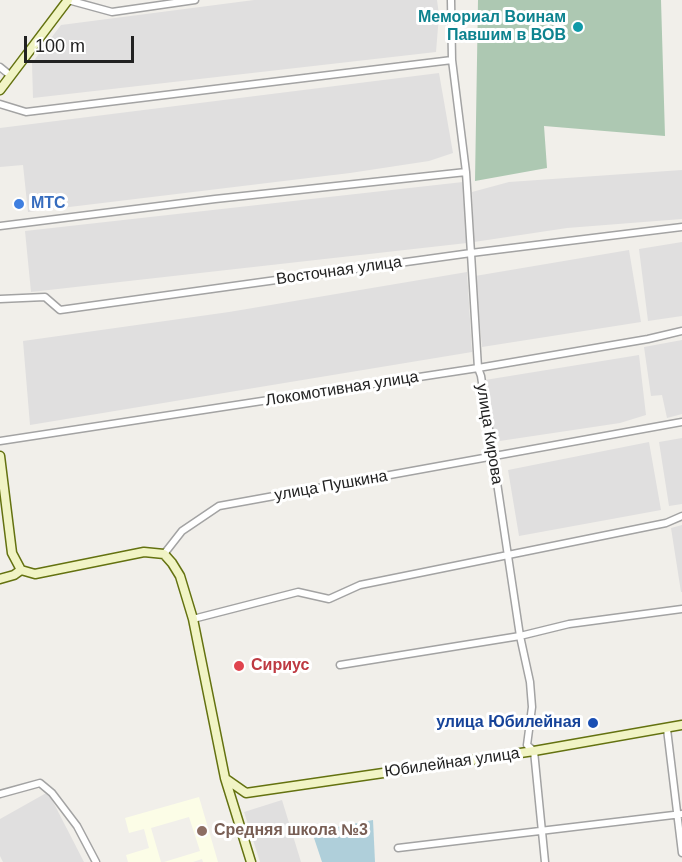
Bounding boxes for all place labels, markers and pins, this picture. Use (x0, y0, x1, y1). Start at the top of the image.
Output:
place label: Мемориал Воинам Павшим в ВОВ (418, 8, 566, 46)
marker: Мемориал Воинам Павшим в ВОВ (571, 20, 585, 34)
place label: МТС (31, 194, 66, 214)
marker: МТС (12, 197, 26, 211)
place label: Сириус (251, 656, 309, 676)
marker: Сириус (232, 659, 246, 673)
place label: улица Юбилейная (436, 713, 581, 733)
marker: улица Юбилейная (586, 716, 600, 730)
place label: Средняя школа №3 (214, 821, 368, 841)
marker: Средняя школа №3 (195, 824, 209, 838)

